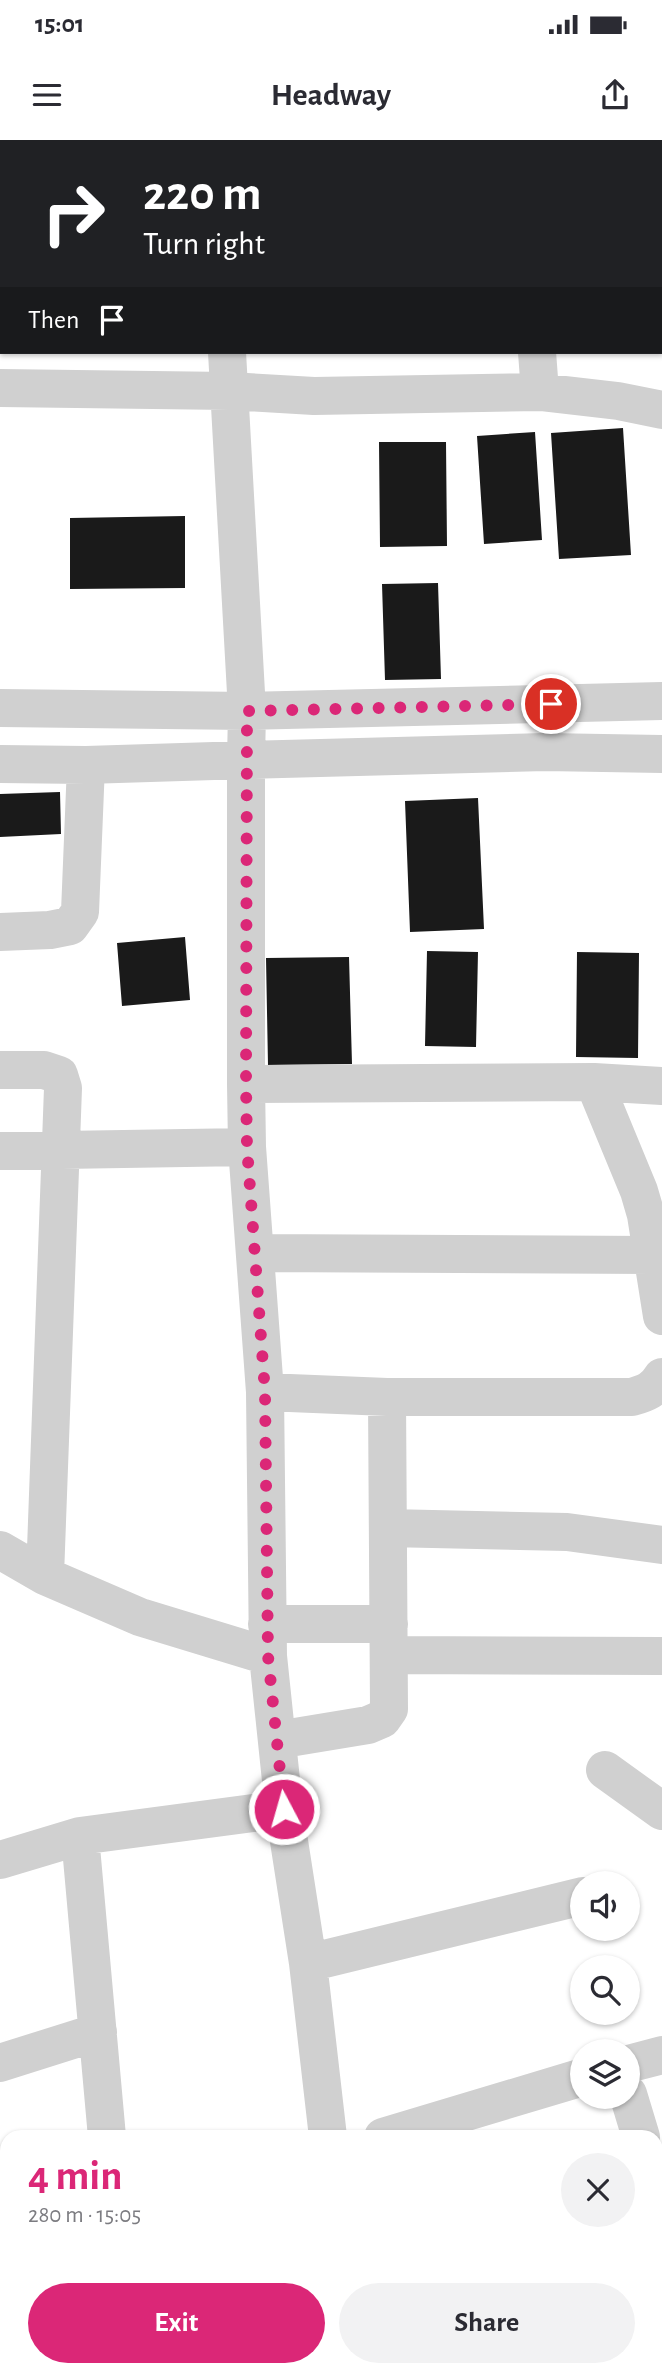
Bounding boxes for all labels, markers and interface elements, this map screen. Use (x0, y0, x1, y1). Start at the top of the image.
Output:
text: 15:01 (35, 11, 84, 37)
icon: menu (28, 76, 66, 114)
icon: share (596, 76, 634, 114)
text: Headway (271, 79, 391, 111)
icon: right (28, 168, 119, 259)
text: 220 m (143, 170, 262, 219)
text: Turn right (143, 228, 265, 260)
icon: arrive (93, 301, 131, 339)
text: Then (28, 307, 79, 333)
pin (521, 674, 581, 734)
icon: arrive (532, 685, 570, 723)
position arrow (247, 1772, 321, 1846)
map controls (570, 1871, 640, 2109)
button: sound (570, 1871, 640, 1941)
button: search (570, 1955, 640, 2025)
button: layers (570, 2039, 640, 2109)
button: close (561, 2153, 635, 2227)
text: 4 min (28, 2155, 123, 2197)
text: 280 m · 15:05 (28, 2204, 141, 2227)
button: Exit (28, 2283, 325, 2363)
button: Share (339, 2283, 635, 2363)

